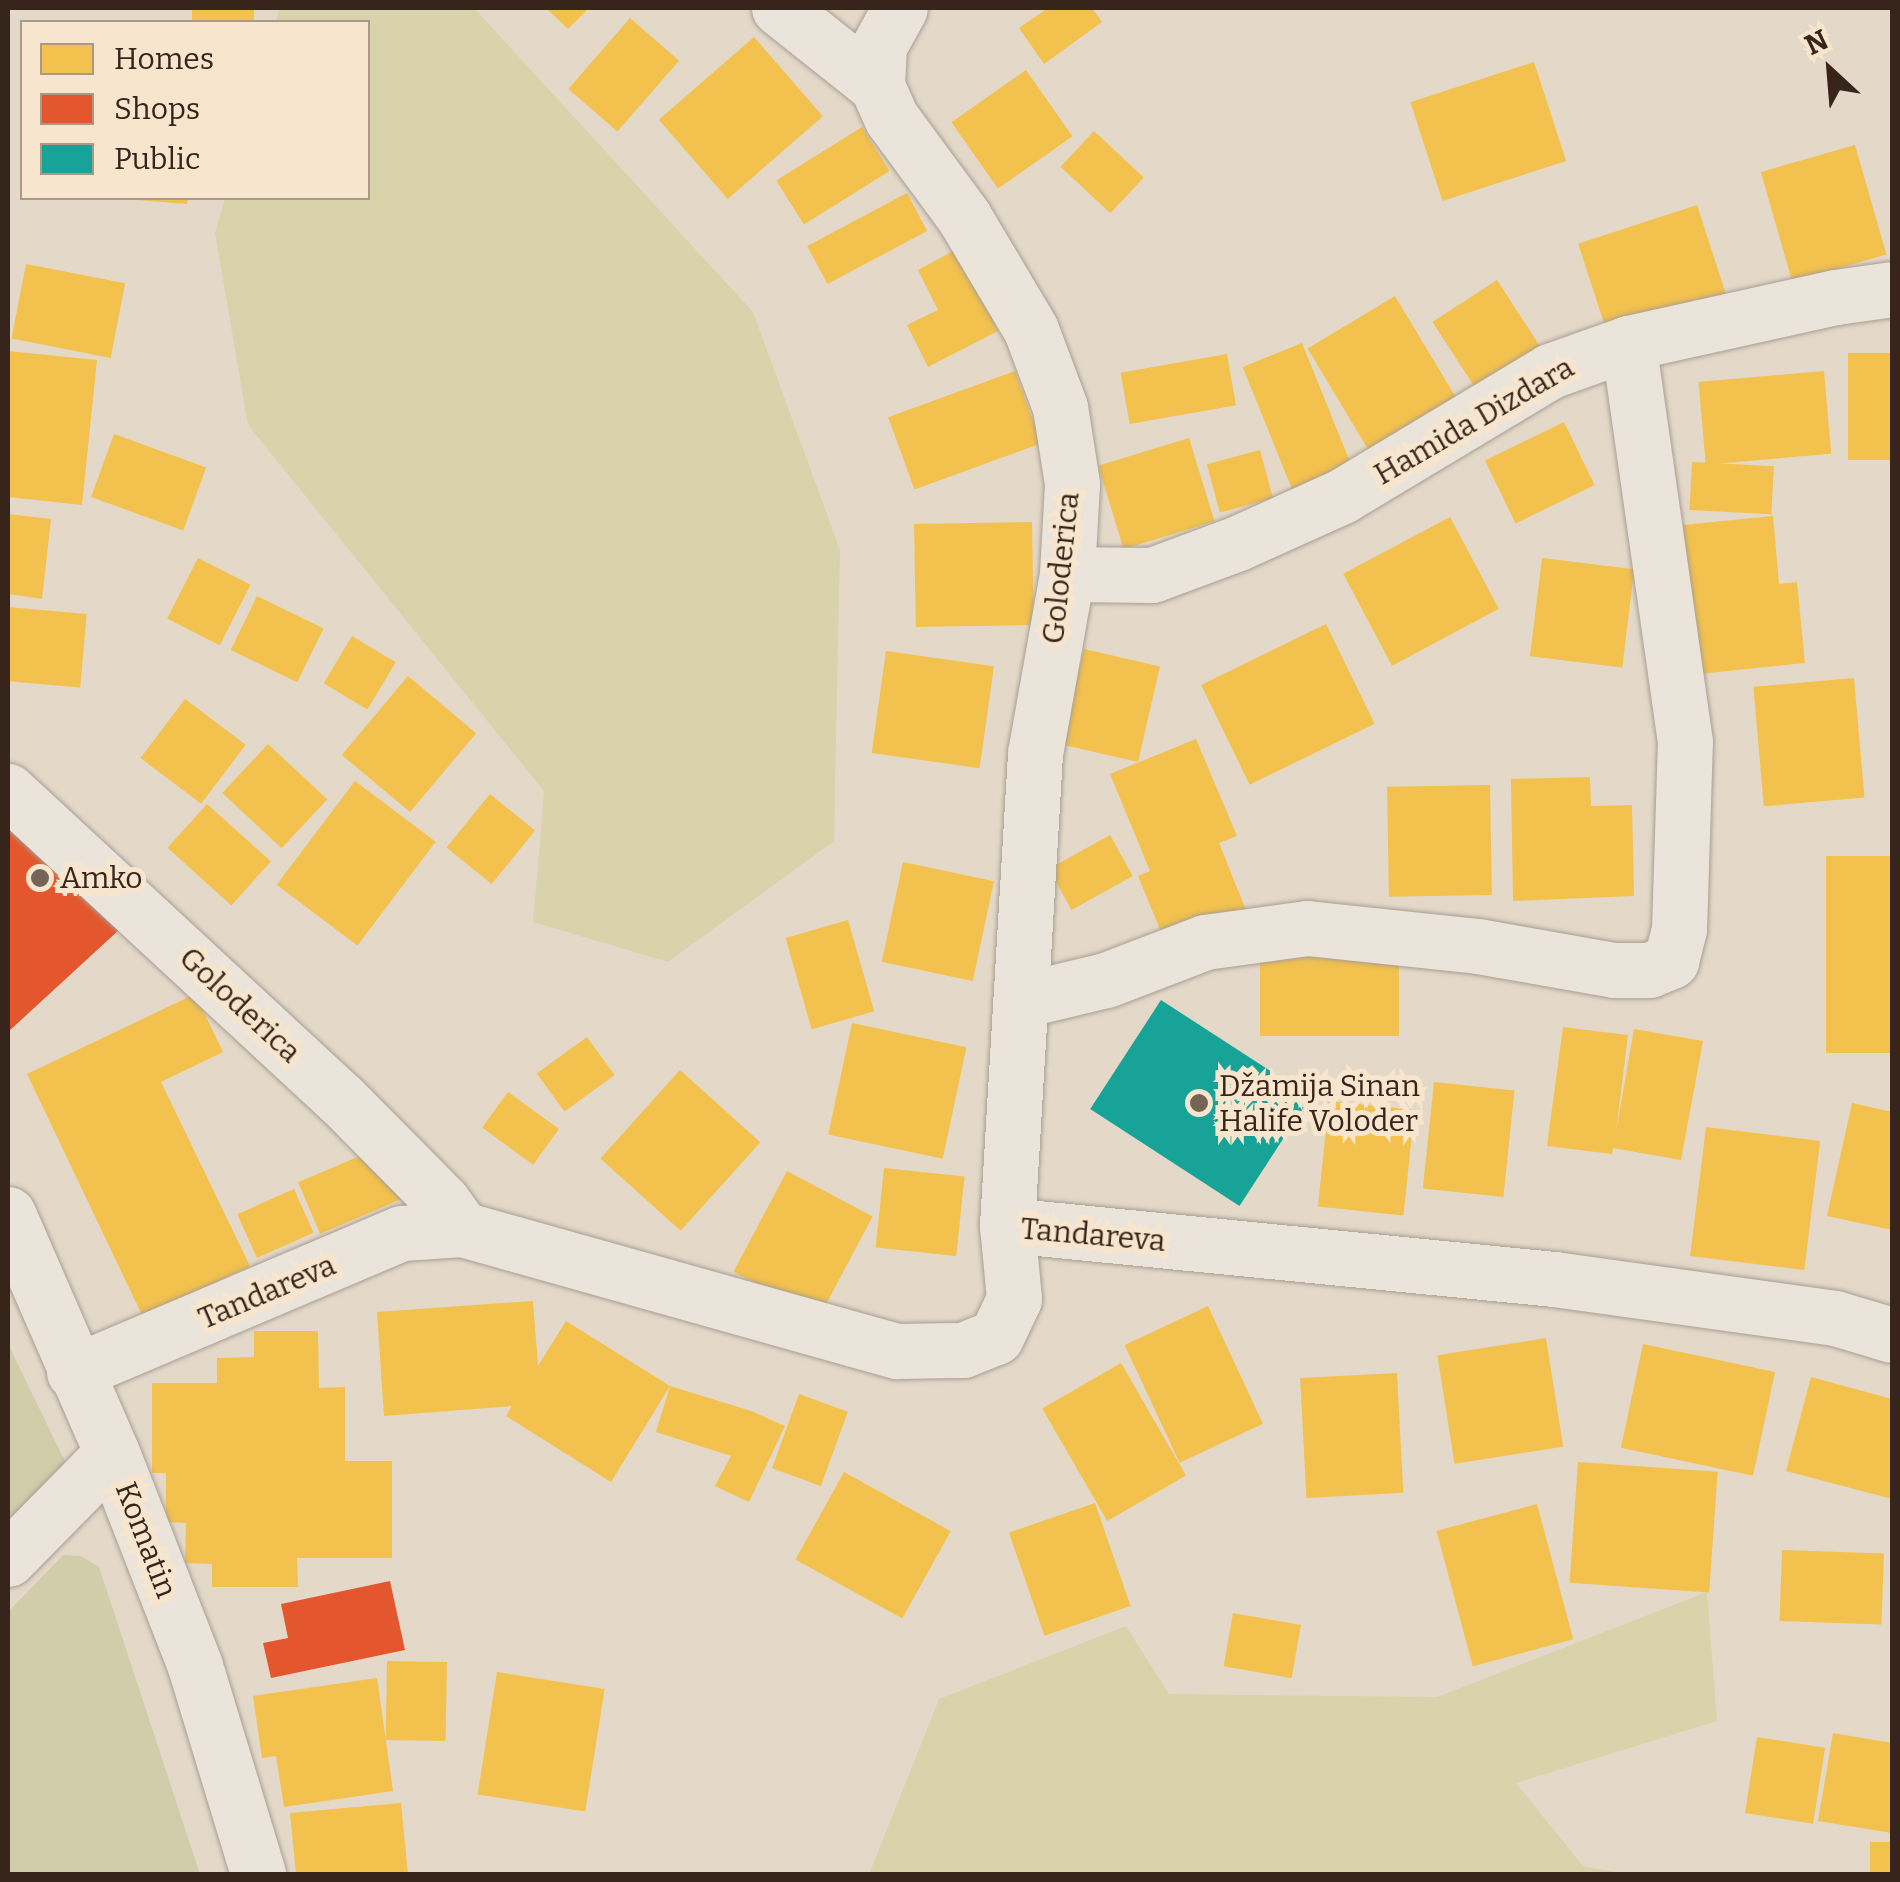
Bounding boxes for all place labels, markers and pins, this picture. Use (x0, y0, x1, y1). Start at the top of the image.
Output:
place label: Amko (60, 860, 142, 896)
marker: Amko (29, 867, 51, 889)
place label: Džamija Sinan Halife Voloder (1219, 1068, 1420, 1138)
marker: Džamija Sinan Halife Voloder (1188, 1092, 1210, 1114)

